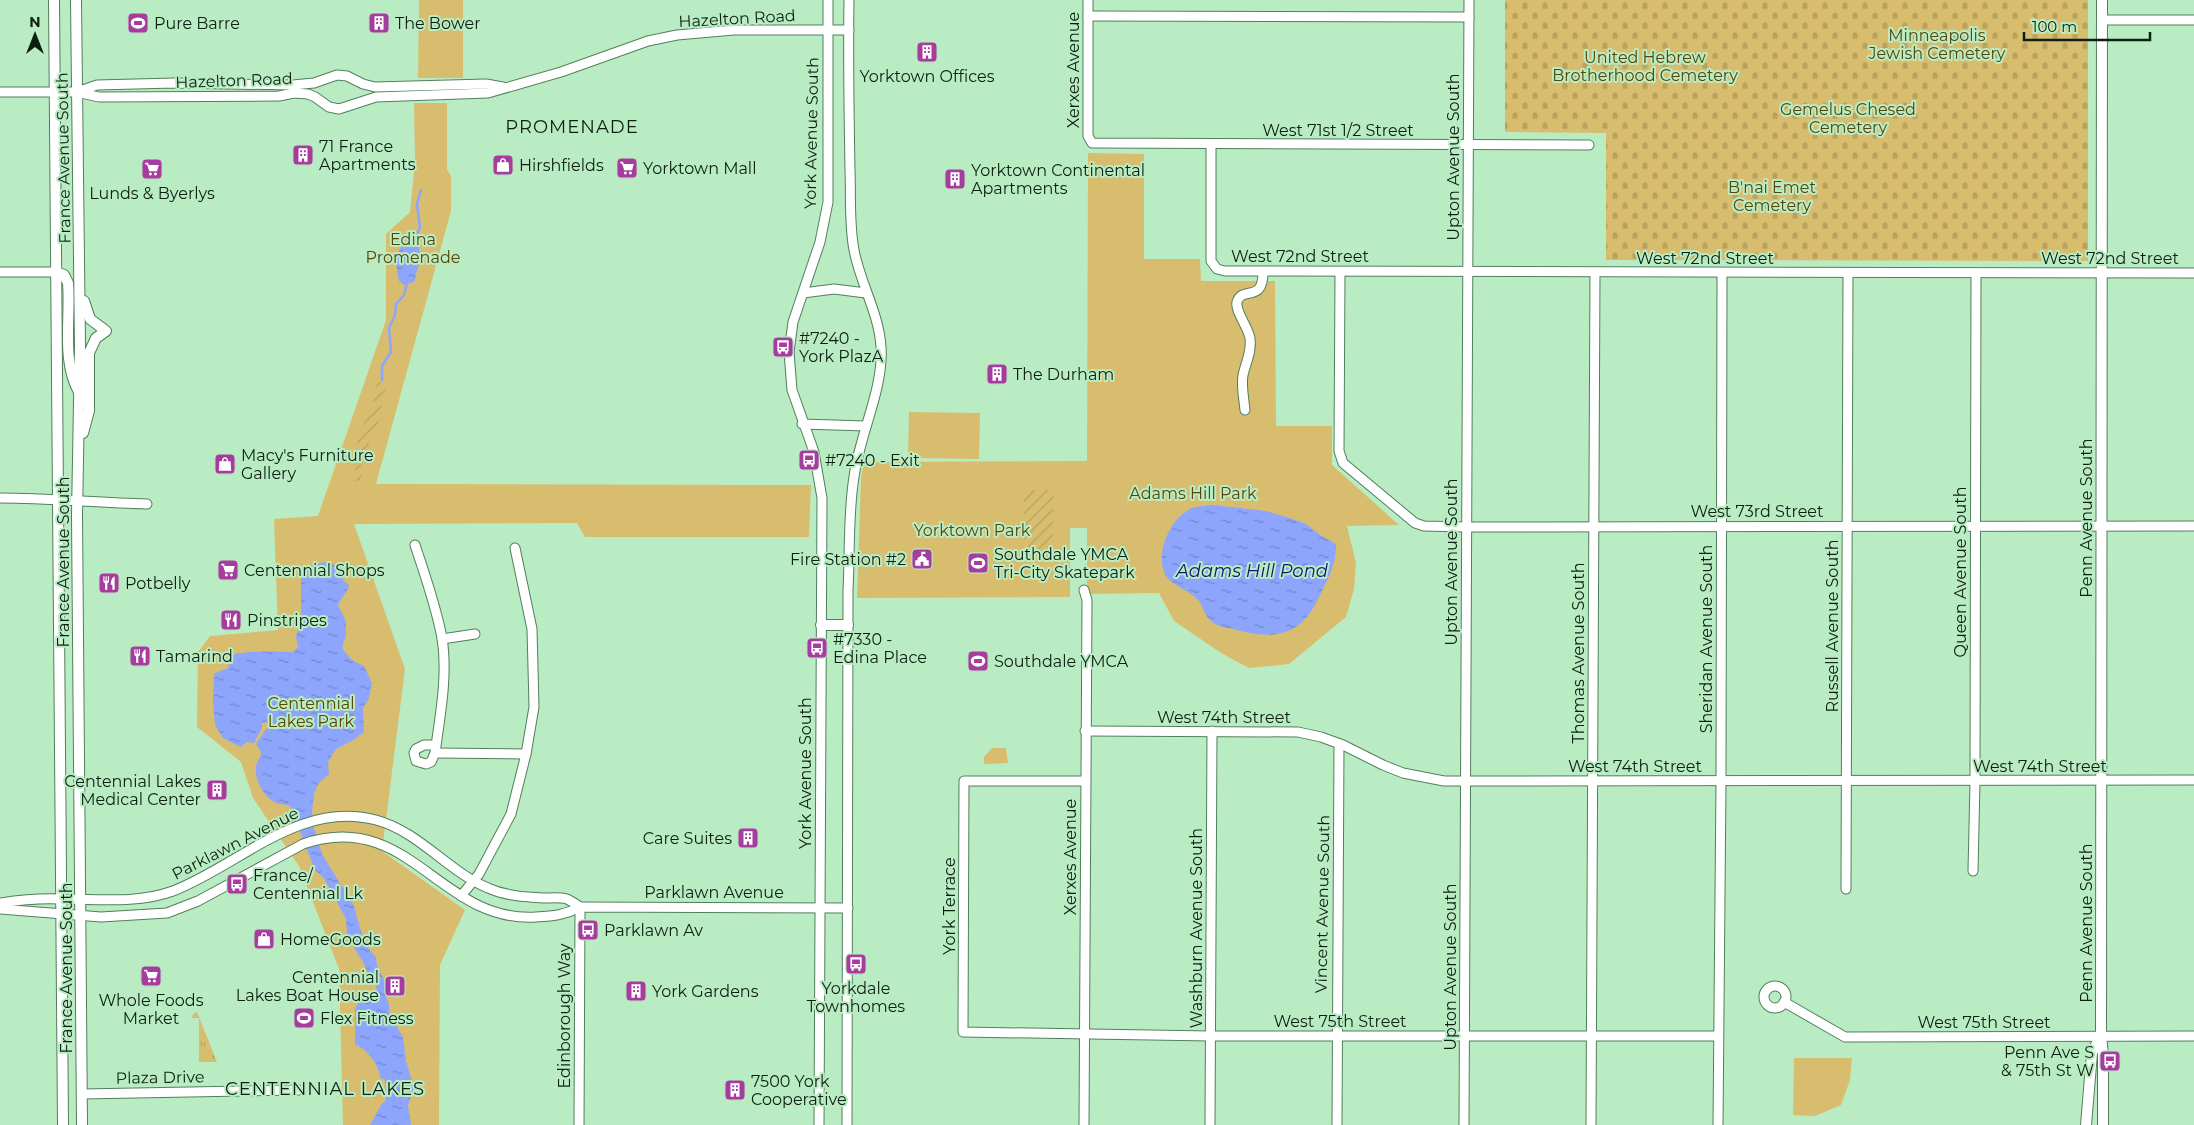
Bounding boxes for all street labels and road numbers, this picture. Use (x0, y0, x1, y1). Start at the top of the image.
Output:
street label: Hazelton Road (678, 6, 796, 31)
street label: Xerxes Avenue (1064, 12, 1083, 128)
street label: York Avenue South (801, 57, 822, 209)
street label: Hazelton Road (175, 69, 293, 92)
street label: France Avenue South (53, 72, 74, 244)
street label: Upton Avenue South (1444, 73, 1463, 241)
street label: West 71st 1/2 Street (1262, 121, 1414, 140)
street label: West 72nd Street (1231, 247, 1369, 266)
street label: West 72nd Street (1636, 249, 1774, 268)
street label: West 72nd Street (2041, 249, 2179, 268)
street label: Penn Avenue South (2077, 438, 2096, 598)
street label: France Avenue South (54, 476, 73, 648)
street label: Upton Avenue South (1442, 478, 1461, 646)
street label: Queen Avenue South (1951, 486, 1970, 658)
street label: West 73rd Street (1691, 502, 1824, 521)
street label: Russell Avenue South (1823, 540, 1842, 712)
street label: Sheridan Avenue South (1697, 545, 1716, 733)
street label: Thomas Avenue South (1569, 563, 1588, 743)
street label: York Avenue South (796, 697, 815, 849)
street label: West 74th Street (1157, 708, 1291, 727)
street label: West 74th Street (1568, 757, 1702, 776)
street label: West 74th Street (1973, 757, 2107, 776)
street label: Xerxes Avenue (1061, 799, 1080, 915)
street label: Parklawn Avenue (169, 803, 302, 884)
street label: Vincent Avenue South (1311, 815, 1334, 993)
street label: Washburn Avenue South (1187, 828, 1206, 1028)
street label: Penn Avenue South (2077, 843, 2096, 1003)
street label: York Terrace (940, 857, 959, 955)
street label: France Avenue South (57, 882, 76, 1054)
street label: Parklawn Avenue (644, 883, 784, 902)
street label: Upton Avenue South (1441, 883, 1460, 1051)
street label: Edinborough Way (555, 943, 574, 1089)
street label: West 75th Street (1273, 1012, 1407, 1031)
street label: West 75th Street (1917, 1013, 2051, 1032)
street label: Plaza Drive (115, 1067, 205, 1088)

